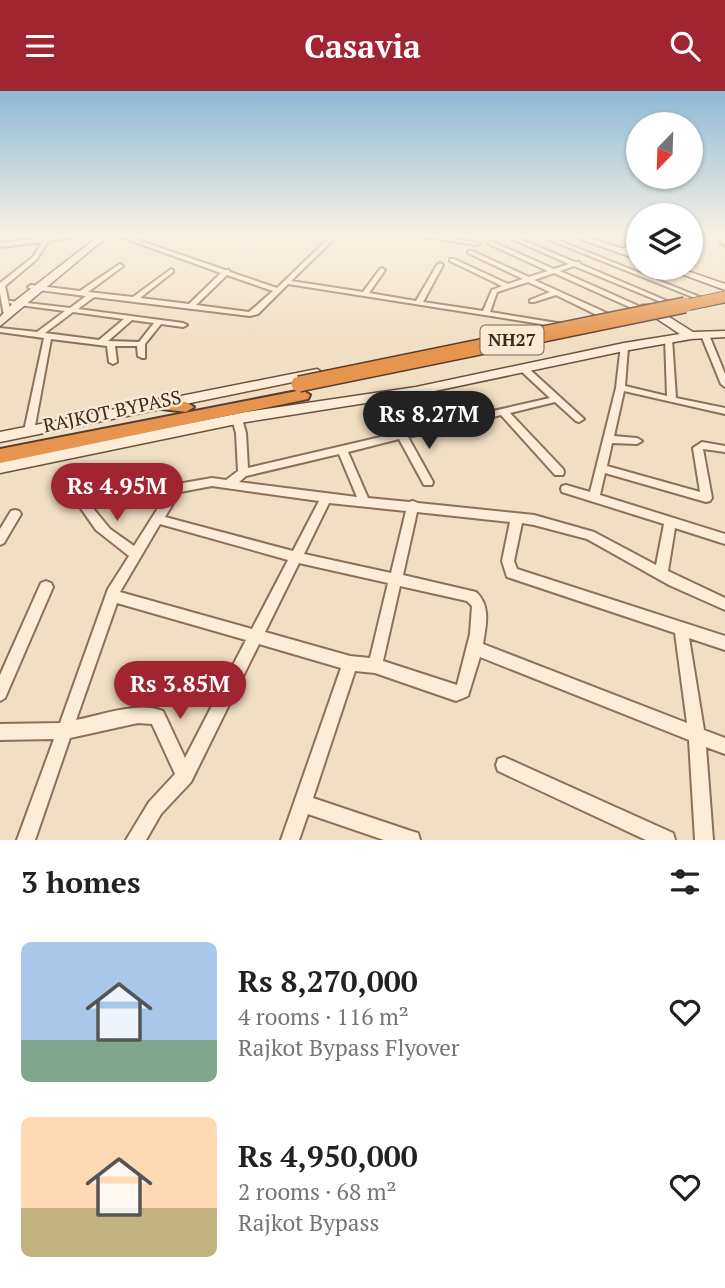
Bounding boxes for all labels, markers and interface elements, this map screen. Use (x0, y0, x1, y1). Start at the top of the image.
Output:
text: Casavia (304, 25, 421, 67)
icon: menu (21, 27, 59, 65)
icon: search (666, 27, 704, 65)
north arrow (626, 112, 704, 189)
map controls (626, 112, 703, 280)
button: layers (626, 203, 703, 280)
road number: NH27 (480, 325, 544, 355)
street label: RAJKOT BYPASS (41, 384, 183, 437)
pin: Rs 8.27M (357, 391, 501, 451)
text: Rs 8.27M (379, 398, 479, 429)
pin: Rs 4.95M (45, 463, 189, 523)
text: Rs 4.95M (67, 470, 167, 501)
pin: Rs 3.85M (108, 661, 252, 721)
text: Rs 3.85M (130, 668, 230, 699)
text: 3 homes (21, 862, 140, 902)
icon: filters (666, 863, 704, 901)
text: Rs 8,270,000 (238, 961, 418, 1001)
icon: home (77, 970, 161, 1054)
icon: heart (666, 993, 704, 1031)
text: 4 rooms · 116 m² (238, 1001, 409, 1032)
text: Rajkot Bypass Flyover (238, 1032, 460, 1063)
text: Rs 4,950,000 (238, 1136, 418, 1176)
icon: home (77, 1145, 161, 1229)
icon: heart (666, 1168, 704, 1206)
text: 2 rooms · 68 m² (238, 1176, 397, 1207)
text: Rajkot Bypass (238, 1207, 379, 1238)

